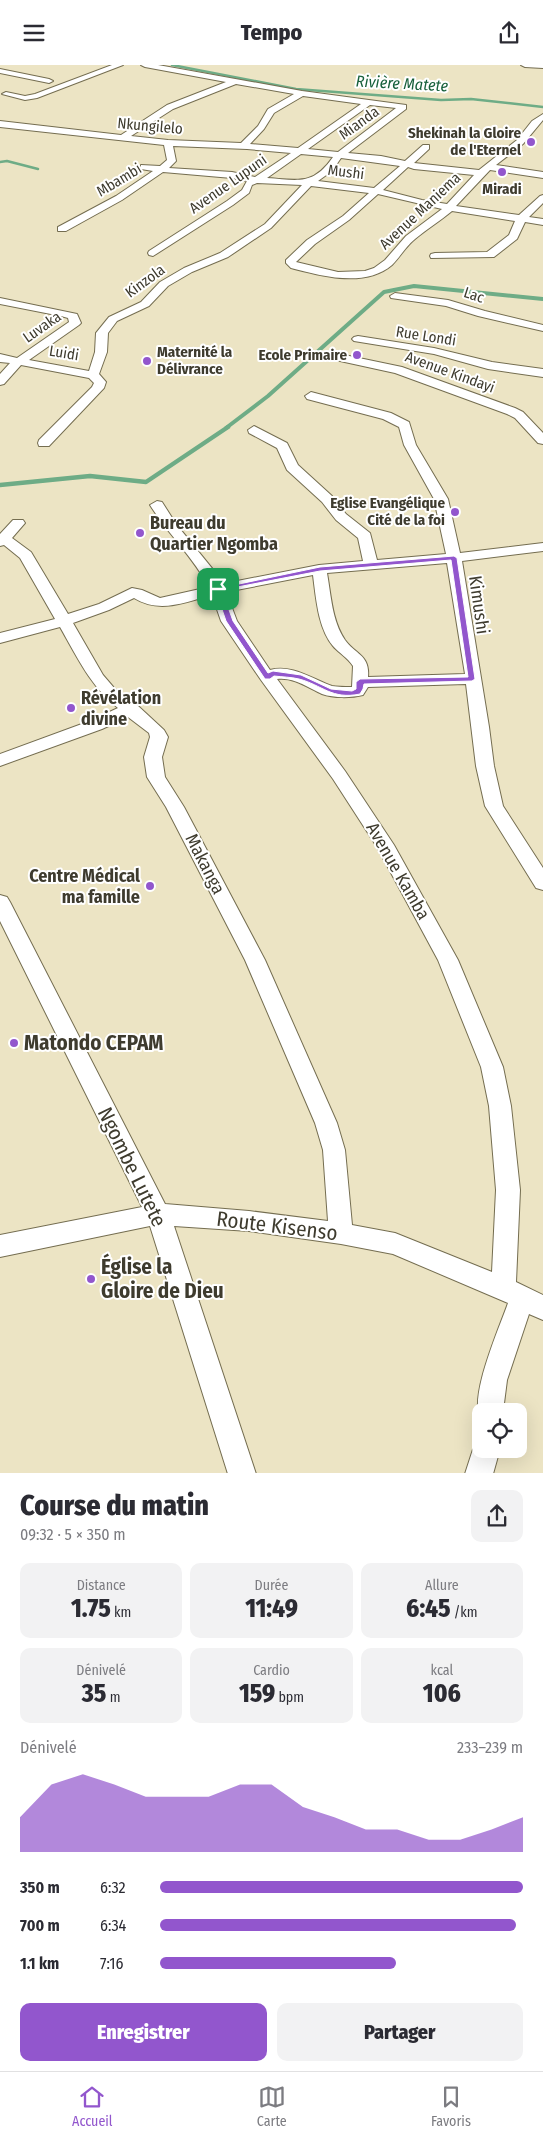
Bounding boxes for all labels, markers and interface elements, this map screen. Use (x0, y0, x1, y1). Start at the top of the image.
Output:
icon: menu (20, 19, 48, 47)
text: Tempo (241, 19, 302, 46)
icon: share (495, 19, 523, 47)
water label: Rivière Matete (355, 72, 449, 95)
street label: Mianda (335, 102, 383, 144)
street label: Nkungilelo (117, 114, 184, 138)
place label: Shekinah la Gloire de l'Eternel (408, 124, 522, 159)
marker: Shekinah la Gloire de l'Eternel (525, 136, 537, 148)
street label: Avenue Lupuni (186, 151, 270, 217)
street label: Mbambi (93, 160, 145, 200)
street label: Mushi (327, 161, 365, 183)
marker: Miradi (496, 166, 508, 178)
street label: Avenue Maniema (376, 169, 464, 253)
place label: Miradi (482, 180, 522, 198)
street label: Kinzola (122, 261, 168, 301)
street label: Lac (462, 283, 487, 307)
street label: Luvaka (20, 308, 64, 346)
street label: Rue Londi (395, 322, 457, 350)
street label: Luidi (48, 342, 80, 364)
place label: Maternité la Délivrance (157, 343, 233, 378)
place label: Ecole Primaire (258, 346, 347, 364)
street label: Avenue Kindayi (403, 347, 497, 397)
marker: Ecole Primaire (351, 349, 363, 361)
marker: Maternité la Délivrance (141, 355, 153, 367)
place label: Eglise Evangélique Cité de la foi (330, 494, 445, 529)
marker: Eglise Evangélique Cité de la foi (449, 506, 461, 518)
place label: Bureau du Quartier Ngomba (150, 512, 278, 555)
marker: Bureau du Quartier Ngomba (134, 527, 146, 539)
pin (197, 568, 239, 610)
street label: Kimushi (464, 574, 494, 636)
icon: arrive (204, 575, 232, 603)
place label: Révélation divine (81, 687, 161, 730)
marker: Révélation divine (65, 702, 77, 714)
street label: Avenue Kamba (361, 818, 435, 924)
street label: Makanga (180, 830, 230, 898)
place label: Centre Médical ma famille (29, 865, 140, 908)
marker: Centre Médical ma famille (144, 880, 156, 892)
place label: Matondo CEPAM (24, 1030, 163, 1056)
marker: Matondo CEPAM (8, 1037, 20, 1049)
street label: Ngombe Lutete (92, 1103, 172, 1231)
street label: Route Kisenso (215, 1206, 339, 1246)
place label: Église la Gloire de Dieu (101, 1253, 224, 1304)
marker: Église la Gloire de Dieu (85, 1273, 97, 1285)
map controls (472, 1403, 527, 1458)
button: locate (472, 1403, 527, 1458)
text: Course du matin (20, 1489, 209, 1522)
button: share (471, 1490, 523, 1542)
text: 09:32 · 5 × 350 m (20, 1525, 126, 1544)
text: Distance (77, 1577, 126, 1594)
text: Durée (255, 1577, 288, 1594)
text: Allure (425, 1577, 459, 1594)
text: 1.75 (71, 1594, 111, 1624)
text: 11:49 (245, 1594, 298, 1624)
text: 6:45 (406, 1594, 450, 1624)
text: km (111, 1604, 131, 1621)
text: /km (450, 1604, 478, 1621)
text: Dénivelé (76, 1662, 126, 1679)
text: Cardio (253, 1662, 290, 1679)
text: kcal (430, 1662, 453, 1679)
text: 35 (82, 1679, 106, 1709)
text: 159 (239, 1679, 275, 1709)
text: 106 (423, 1679, 461, 1709)
text: m (106, 1689, 120, 1706)
text: bpm (275, 1689, 304, 1706)
text: Dénivelé (20, 1738, 77, 1757)
text: 233–239 m (457, 1738, 523, 1757)
text: 350 m (20, 1878, 60, 1897)
text: 6:32 (100, 1878, 126, 1897)
text: 700 m (20, 1916, 60, 1935)
text: 6:34 (100, 1916, 126, 1935)
text: 1.1 km (20, 1954, 59, 1973)
text: 7:16 (100, 1954, 123, 1973)
button: Enregistrer (20, 2003, 267, 2061)
button: Partager (277, 2003, 523, 2061)
tab: Accueil (72, 2083, 113, 2130)
tab: Carte (257, 2083, 287, 2130)
tab: Favoris (431, 2083, 471, 2130)

